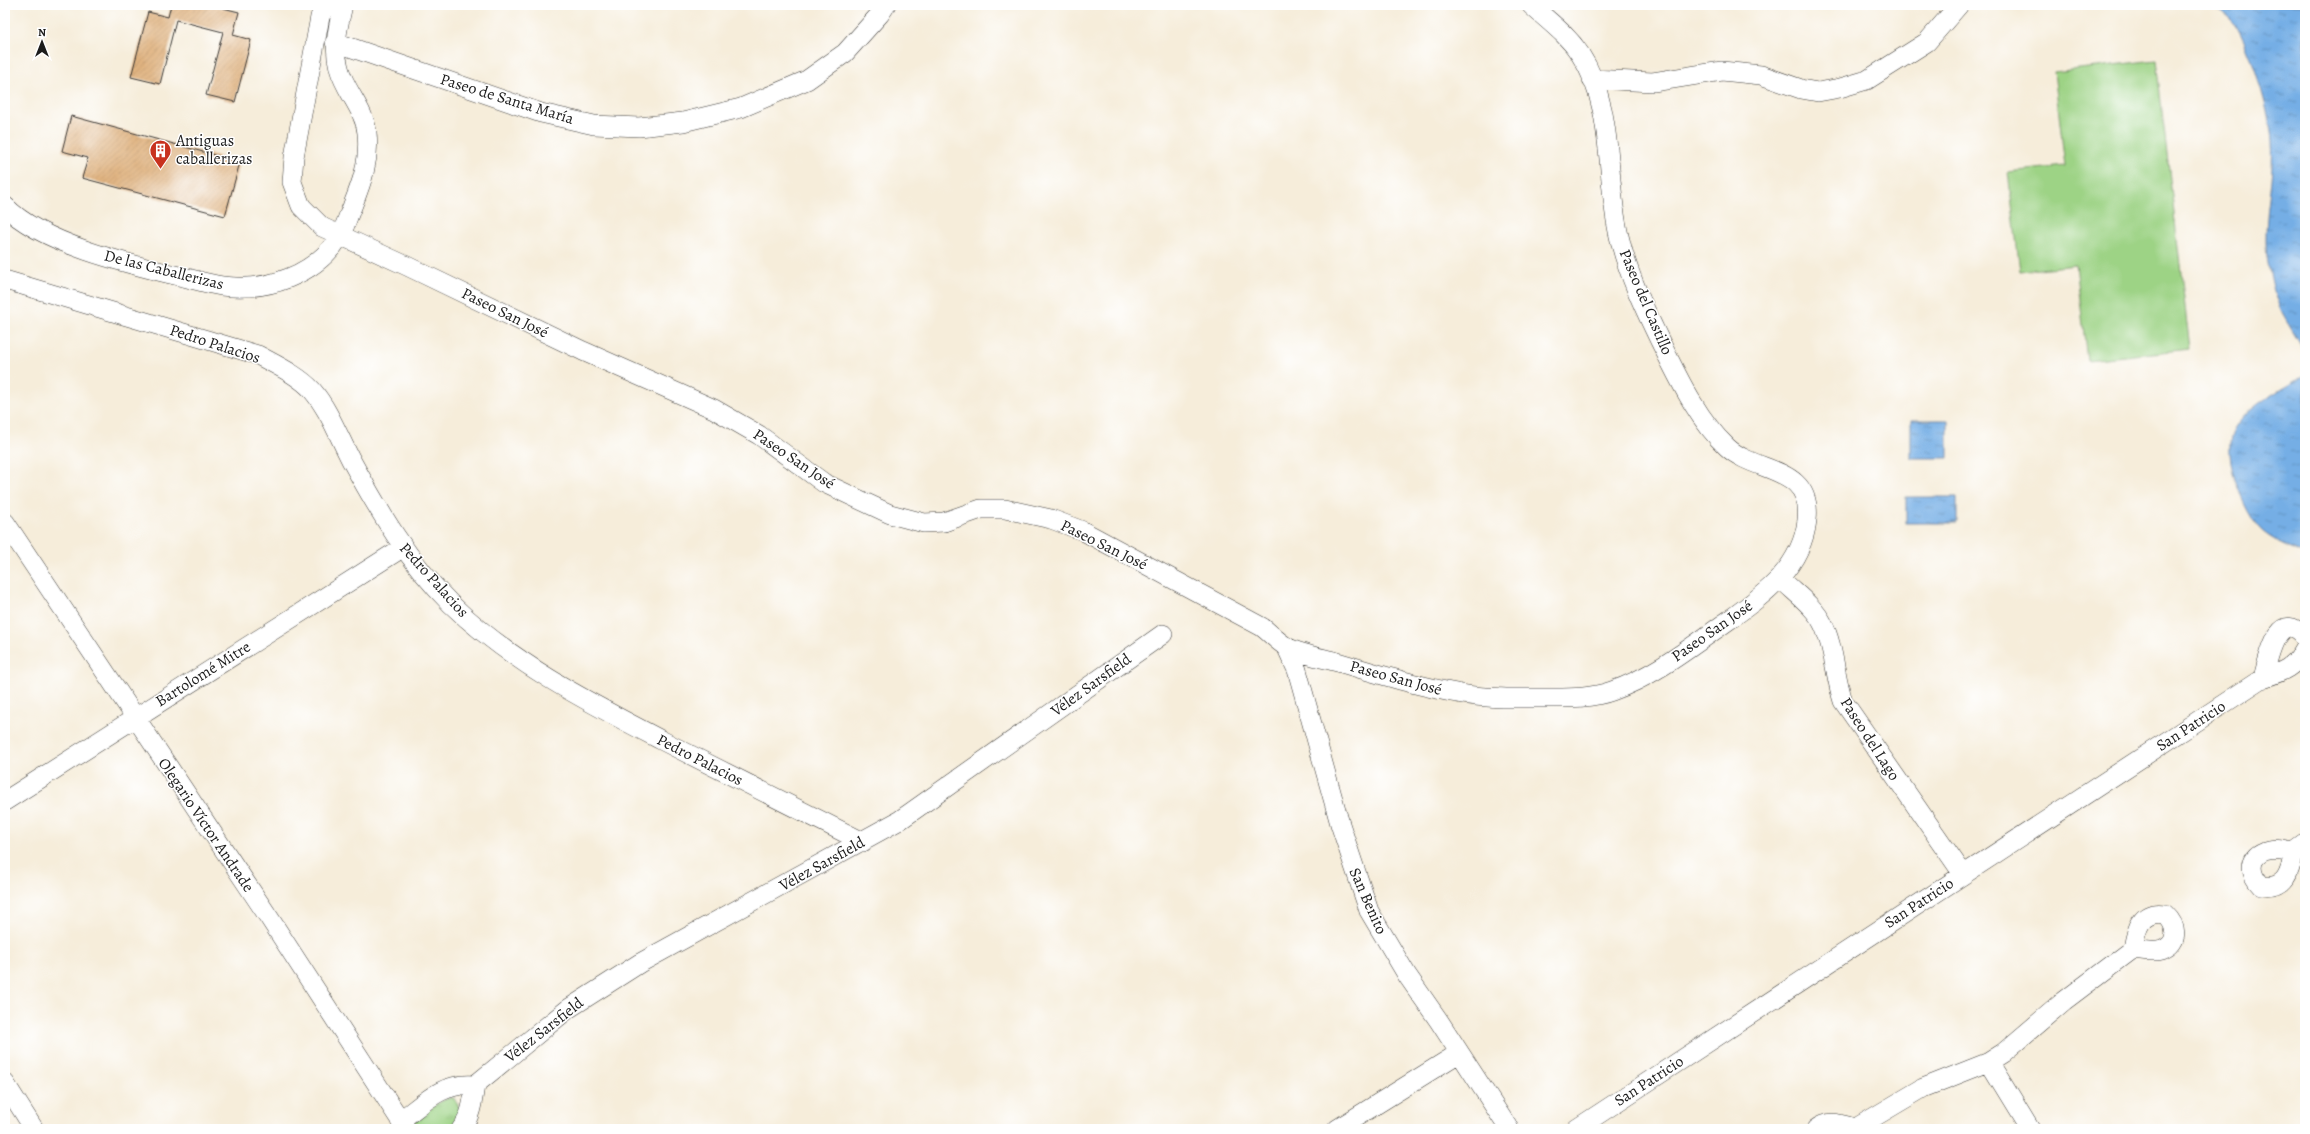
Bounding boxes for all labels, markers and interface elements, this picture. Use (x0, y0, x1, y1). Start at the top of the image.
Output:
north arrow (22, 22, 62, 62)
text: N (38, 25, 46, 40)
street label: Paseo de Santa María (437, 68, 577, 130)
place label: Antiguas caballerizas (175, 130, 253, 170)
building icon: Antiguas caballerizas (148, 137, 174, 170)
street label: De las Caballerizas (102, 245, 226, 295)
street label: Paseo del Castillo (1614, 246, 1678, 358)
street label: Paseo San José (458, 282, 552, 344)
street label: Pedro Palacios (167, 319, 263, 369)
street label: Paseo San José (749, 423, 839, 495)
street label: Paseo San José (1057, 514, 1151, 576)
street label: Pedro Palacios (394, 538, 474, 622)
street label: Paseo San José (1667, 595, 1757, 667)
street label: Bartolomé Mitre (151, 636, 255, 712)
street label: Vélez Sarsfield (1045, 648, 1136, 722)
street label: Paseo San José (1348, 655, 1444, 701)
street label: Paseo del Lago (1835, 693, 1905, 785)
street label: San Patricio (2152, 695, 2230, 757)
street label: Pedro Palacios (653, 729, 747, 791)
street label: Olegario Víctor Andrade (153, 754, 259, 896)
street label: Vélez Sarsfield (774, 831, 869, 897)
street label: San Benito (1344, 864, 1392, 938)
street label: San Patricio (1880, 872, 1958, 934)
street label: Vélez Sarsfield (499, 992, 588, 1068)
street label: San Patricio (1610, 1050, 1688, 1112)

